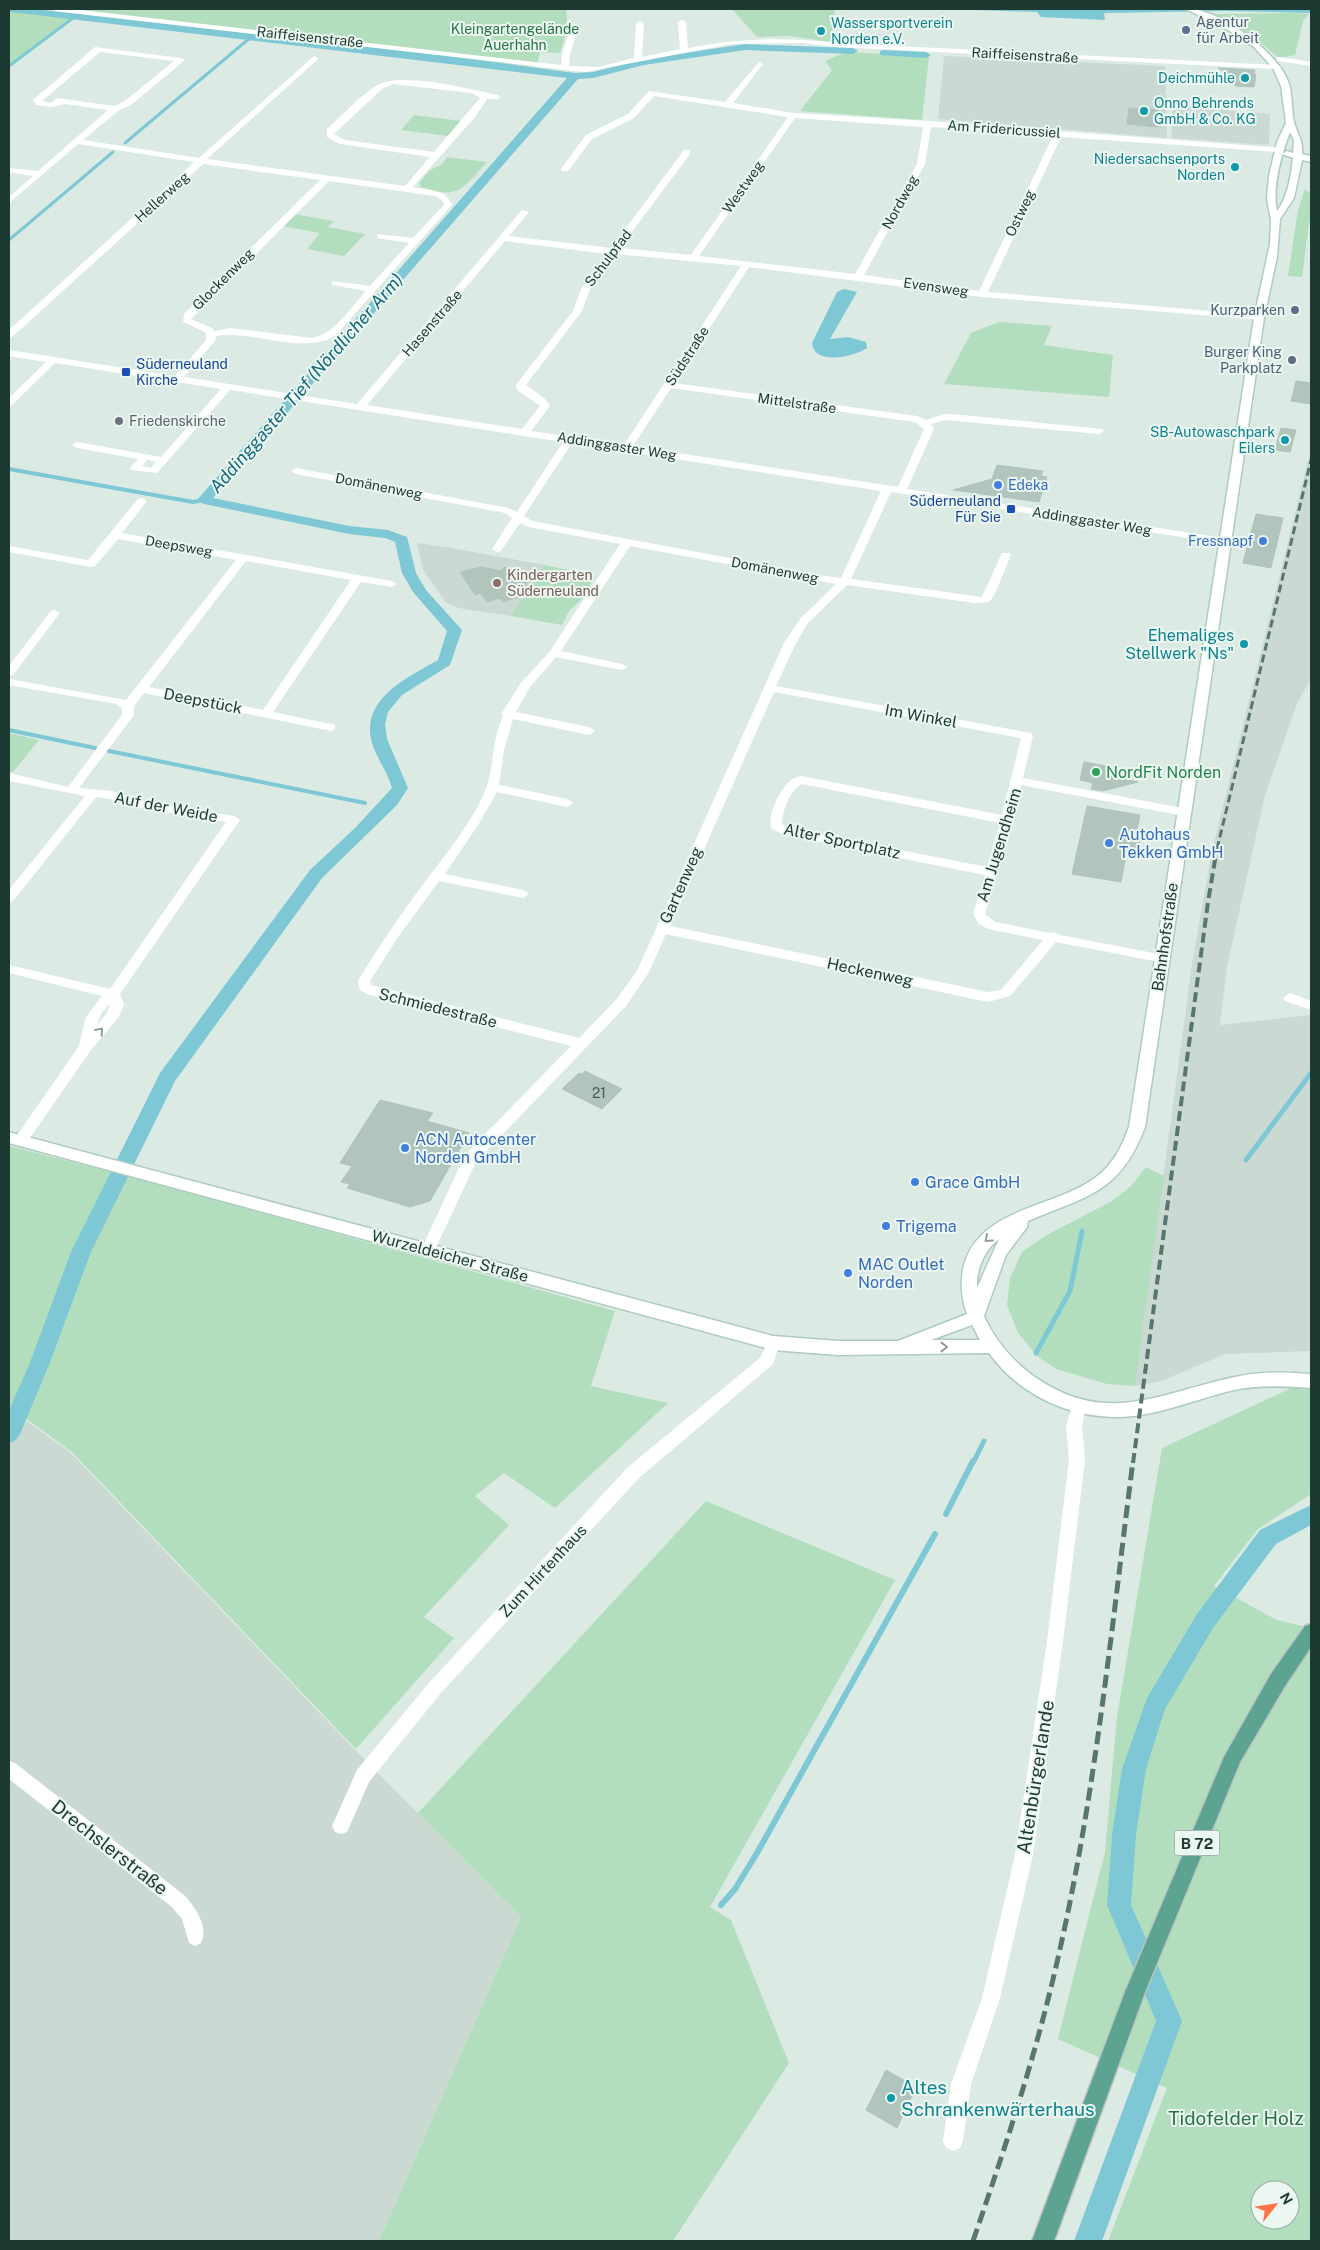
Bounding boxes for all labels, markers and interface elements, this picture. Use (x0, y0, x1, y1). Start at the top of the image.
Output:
place label: Agentur für Arbeit (1196, 14, 1259, 46)
place label: Wassersportverein Norden e.V. (831, 15, 953, 47)
park label: Kleingartengelände Auerhahn (451, 21, 579, 53)
street label: Raiffeisenstraße (256, 23, 364, 51)
marker: Agentur für Arbeit (1180, 24, 1192, 36)
marker: Wassersportverein Norden e.V. (815, 25, 827, 37)
street label: Raiffeisenstraße (971, 44, 1079, 66)
place label: Deichmühle (1158, 70, 1235, 86)
marker: Deichmühle (1239, 72, 1251, 84)
place label: Onno Behrends GmbH & Co. KG (1154, 95, 1256, 127)
marker: Onno Behrends GmbH & Co. KG (1138, 105, 1150, 117)
street label: Am Fridericussiel (947, 117, 1061, 141)
place label: Niedersachsenports Norden (1094, 151, 1225, 183)
street label: Westweg (719, 157, 767, 216)
marker: Niedersachsenports Norden (1229, 161, 1241, 173)
street label: Hellerweg (132, 168, 193, 226)
street label: Nordweg (879, 172, 922, 232)
street label: Ostweg (1002, 187, 1038, 239)
street label: Schulpfad (581, 226, 635, 290)
street label: Glockenweg (189, 245, 257, 313)
water label: Addinggaster Tief (Nördlicher Arm) (205, 269, 407, 497)
street label: Evensweg (902, 275, 970, 300)
street label: Hasenstraße (399, 286, 465, 360)
place label: Kurzparken (1210, 302, 1285, 318)
marker: Kurzparken (1289, 304, 1301, 316)
street label: Südstraße (662, 323, 712, 389)
place label: Burger King Parkplatz (1204, 344, 1282, 376)
marker: Burger King Parkplatz (1286, 354, 1298, 366)
place label: Süderneuland Kirche (136, 356, 228, 388)
marker: Süderneuland Kirche (120, 366, 132, 378)
street label: Mittelstraße (757, 390, 837, 416)
place label: Friedenskirche (129, 413, 226, 429)
marker: Friedenskirche (113, 415, 125, 427)
place label: SB-Autowaschpark Eilers (1150, 424, 1275, 456)
street label: Addinggaster Weg (556, 429, 678, 463)
marker: SB-Autowaschpark Eilers (1279, 434, 1291, 446)
street label: Domänenweg (334, 470, 424, 502)
place label: Edeka (1008, 477, 1048, 493)
marker: Edeka (992, 479, 1004, 491)
place label: Süderneuland Für Sie (909, 493, 1001, 525)
marker: Süderneuland Für Sie (1005, 503, 1017, 515)
street label: Addinggaster Weg (1031, 504, 1153, 538)
street label: Deepsweg (144, 532, 214, 560)
place label: Fressnapf (1188, 533, 1253, 549)
marker: Fressnapf (1257, 535, 1269, 547)
street label: Domänenweg (730, 554, 820, 586)
place label: Kindergarten Süderneuland (507, 567, 599, 599)
marker: Kindergarten Süderneuland (491, 577, 503, 589)
place label: Ehemaliges Stellwerk "Ns" (1125, 626, 1234, 663)
marker: Ehemaliges Stellwerk "Ns" (1238, 638, 1250, 650)
street label: Deepstück (162, 684, 244, 718)
street label: Im Winkel (883, 700, 959, 732)
place label: NordFit Norden (1106, 763, 1221, 782)
marker: NordFit Norden (1090, 766, 1102, 778)
street label: Am Jugendheim (973, 786, 1025, 904)
street label: Auf der Weide (113, 788, 219, 826)
street label: Alter Sportplatz (782, 819, 902, 863)
place label: Autohaus Tekken GmbH (1119, 825, 1223, 862)
marker: Autohaus Tekken GmbH (1103, 837, 1115, 849)
street label: Gartenweg (656, 844, 706, 926)
street label: Bahnhofstraße (1148, 881, 1182, 993)
street label: Heckenweg (825, 954, 915, 990)
street label: Schmiedestraße (377, 984, 499, 1032)
one-way arrow (94, 1028, 103, 1037)
house number: 21 (592, 1085, 606, 1101)
place label: ACN Autocenter Norden GmbH (415, 1130, 536, 1167)
marker: ACN Autocenter Norden GmbH (399, 1142, 411, 1154)
place label: Grace GmbH (925, 1173, 1020, 1192)
marker: Grace GmbH (909, 1176, 921, 1188)
place label: Trigema (896, 1217, 957, 1236)
marker: Trigema (880, 1220, 892, 1232)
street label: Wurzeldeicher Straße (369, 1226, 531, 1286)
one-way arrow (985, 1233, 994, 1242)
place label: MAC Outlet Norden (858, 1255, 945, 1292)
marker: MAC Outlet Norden (842, 1267, 854, 1279)
one-way arrow (940, 1342, 948, 1352)
street label: Zum Hirtenhaus (495, 1521, 591, 1621)
street label: Altenbürgerlande (1012, 1698, 1058, 1856)
street label: Drechslerstraße (47, 1795, 173, 1899)
road number: B 72 (1174, 1830, 1220, 1856)
place label: Altes Schrankenwärterhaus (901, 2076, 1095, 2120)
marker: Altes Schrankenwärterhaus (885, 2092, 897, 2104)
park label: Tidofelder Holz (1168, 2107, 1304, 2129)
north arrow (1250, 2180, 1300, 2230)
text: N (1277, 2190, 1296, 2207)

